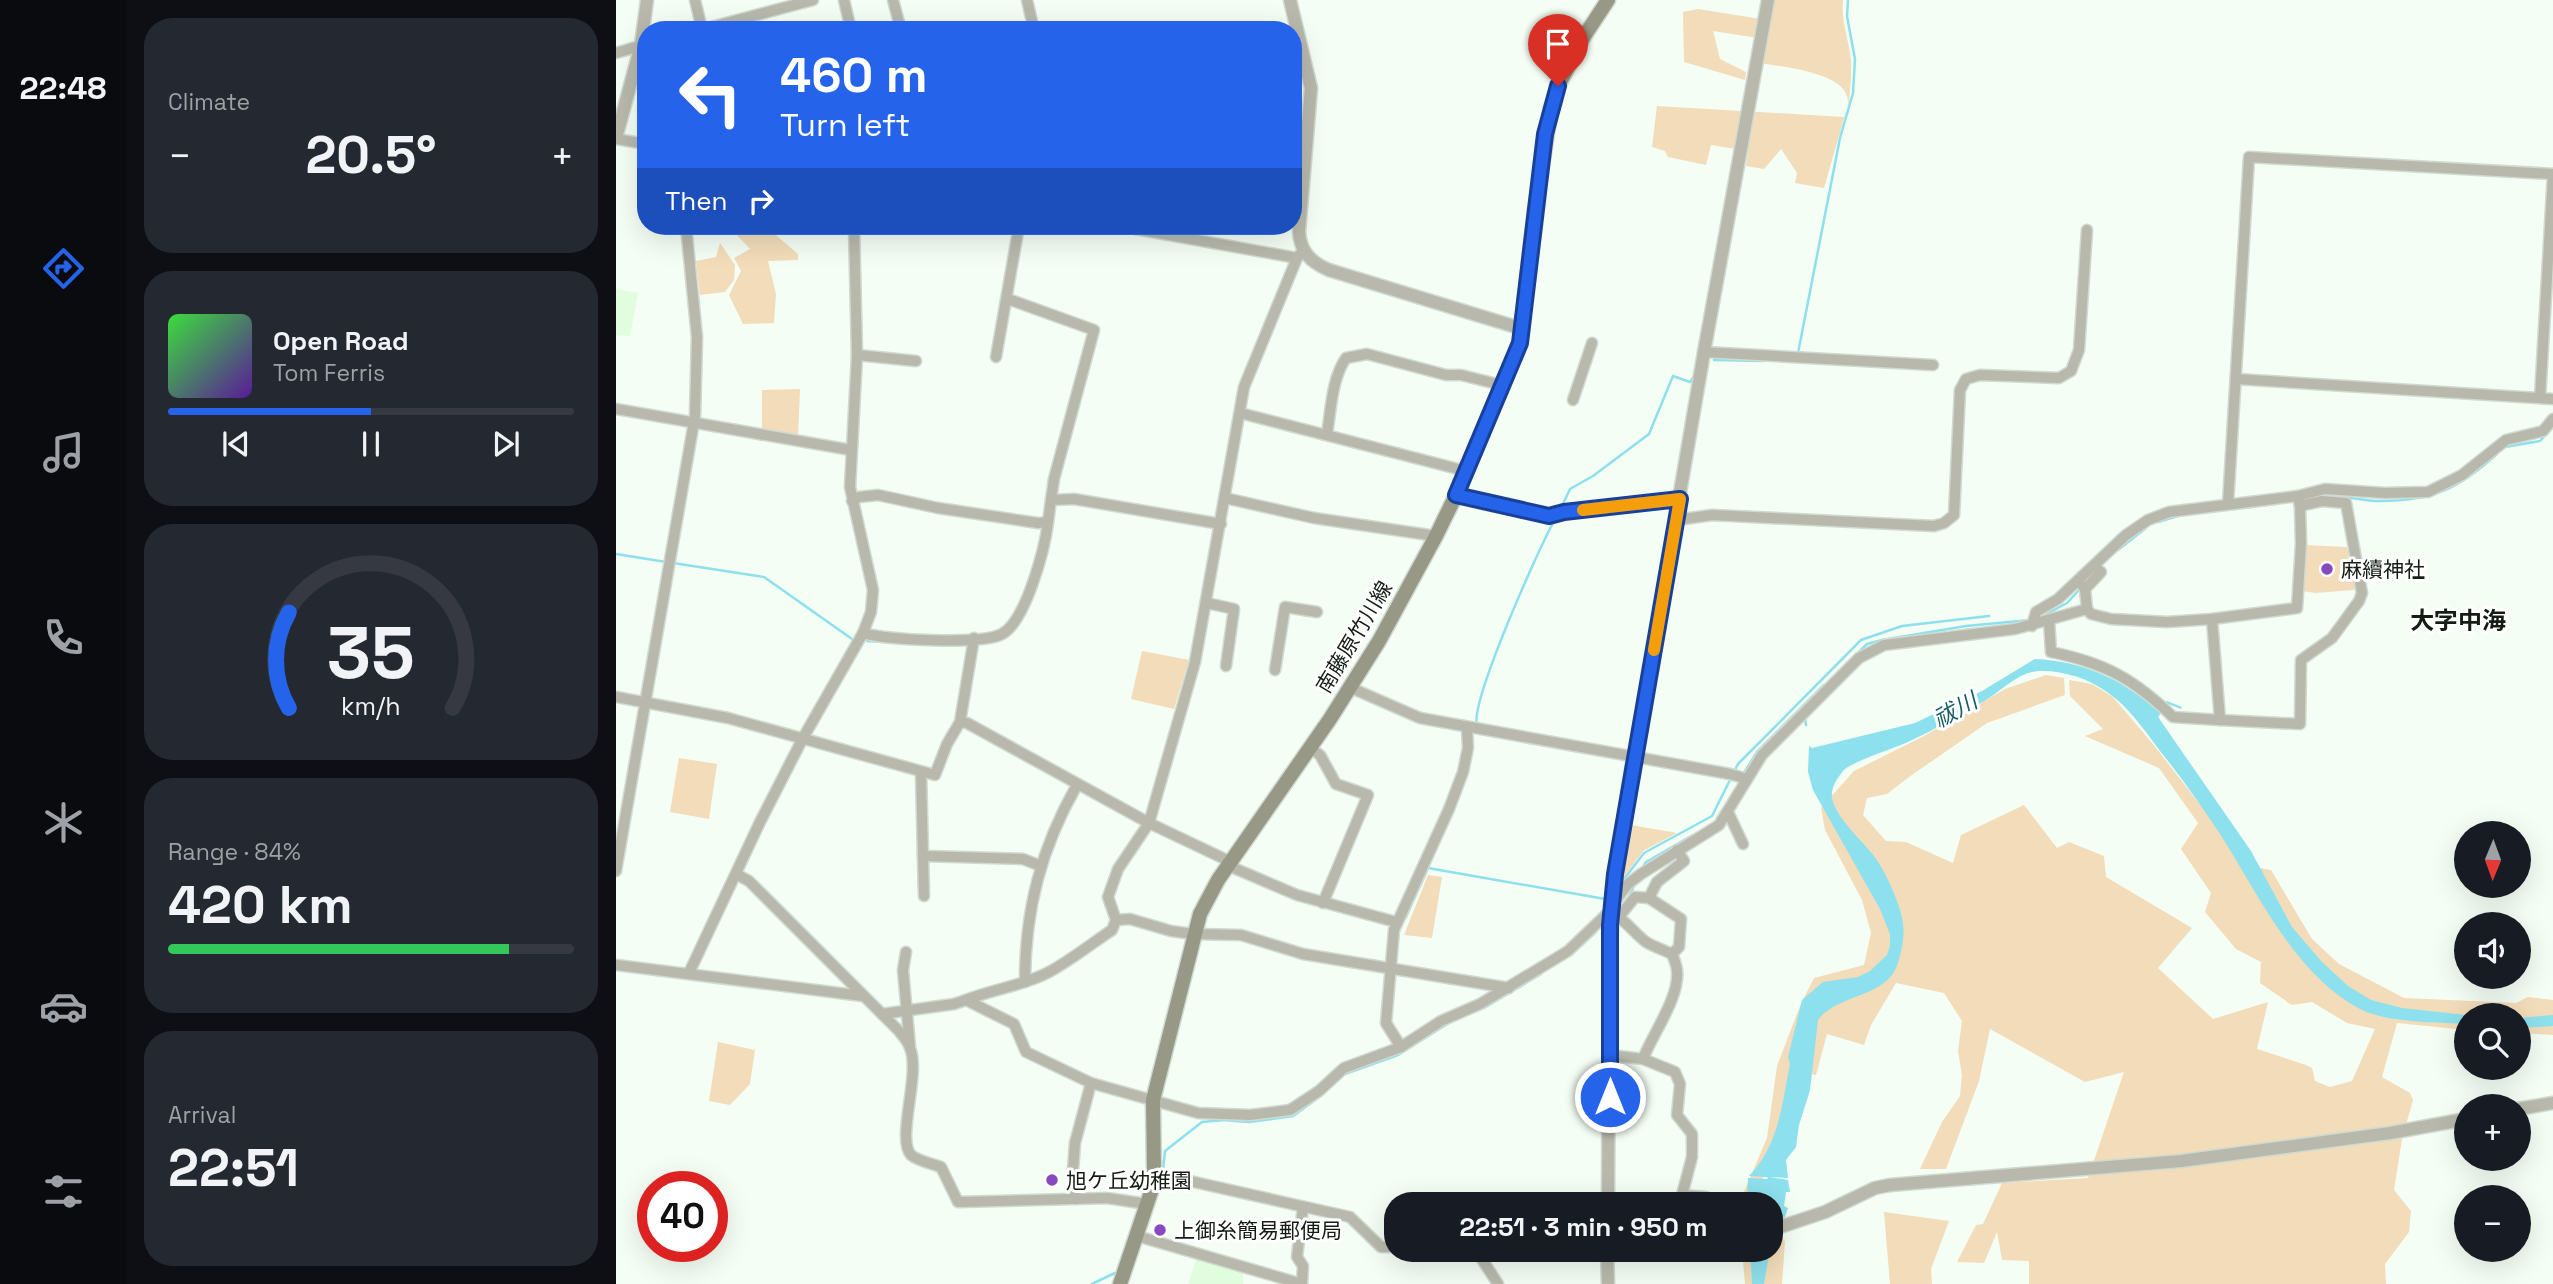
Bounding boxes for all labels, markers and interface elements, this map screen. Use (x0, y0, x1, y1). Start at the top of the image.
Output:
pin (1528, 14, 1588, 86)
icon: arrive (1539, 25, 1577, 63)
text: 460 m (780, 44, 928, 106)
icon: left (665, 49, 756, 140)
text: 22:48 (19, 68, 107, 108)
text: Climate (168, 87, 250, 117)
text: Turn left (780, 105, 910, 145)
text: 20.5° (305, 122, 437, 188)
text: − (168, 132, 192, 180)
text: + (550, 132, 574, 180)
icon: right (742, 182, 780, 220)
text: Then (665, 184, 728, 218)
icon: directions (39, 244, 88, 293)
text: Open Road (273, 324, 409, 358)
text: Tom Ferris (273, 358, 385, 388)
icon: previous (217, 425, 255, 463)
icon: pause (352, 425, 390, 463)
icon: next (487, 425, 525, 463)
icon: music (39, 428, 88, 477)
place label: 麻續神社 (2341, 556, 2425, 583)
marker: 麻續神社 (2319, 561, 2335, 577)
street label: 南藤原竹川線 (1310, 576, 1398, 698)
district label: 大字中海 (2410, 605, 2506, 636)
text: 35 (327, 606, 415, 699)
icon: phone (39, 613, 88, 662)
water label: 祓川 (1928, 684, 1985, 734)
text: km/h (341, 690, 401, 722)
icon: climate (39, 798, 88, 847)
north arrow (2454, 821, 2530, 898)
map controls (2454, 821, 2531, 1262)
text: Range · 84% (168, 837, 301, 867)
text: 420 km (168, 872, 353, 938)
button: sound (2454, 912, 2531, 989)
icon: car (39, 982, 88, 1031)
button: search (2454, 1003, 2531, 1080)
position arrow (1573, 1060, 1647, 1134)
button: + (2454, 1094, 2531, 1171)
text: Arrival (168, 1100, 236, 1130)
text: 22:51 (168, 1135, 299, 1201)
icon: filters (39, 1167, 88, 1216)
place label: 旭ケ丘幼稚園 (1066, 1167, 1192, 1194)
speed limit sign: 40 (637, 1171, 728, 1262)
marker: 旭ケ丘幼稚園 (1044, 1172, 1060, 1188)
button: − (2454, 1185, 2531, 1262)
text: 22:51 · 3 min · 950 m (1459, 1210, 1708, 1244)
place label: 上御糸簡易郵便局 (1174, 1217, 1342, 1244)
marker: 上御糸簡易郵便局 (1152, 1222, 1168, 1238)

